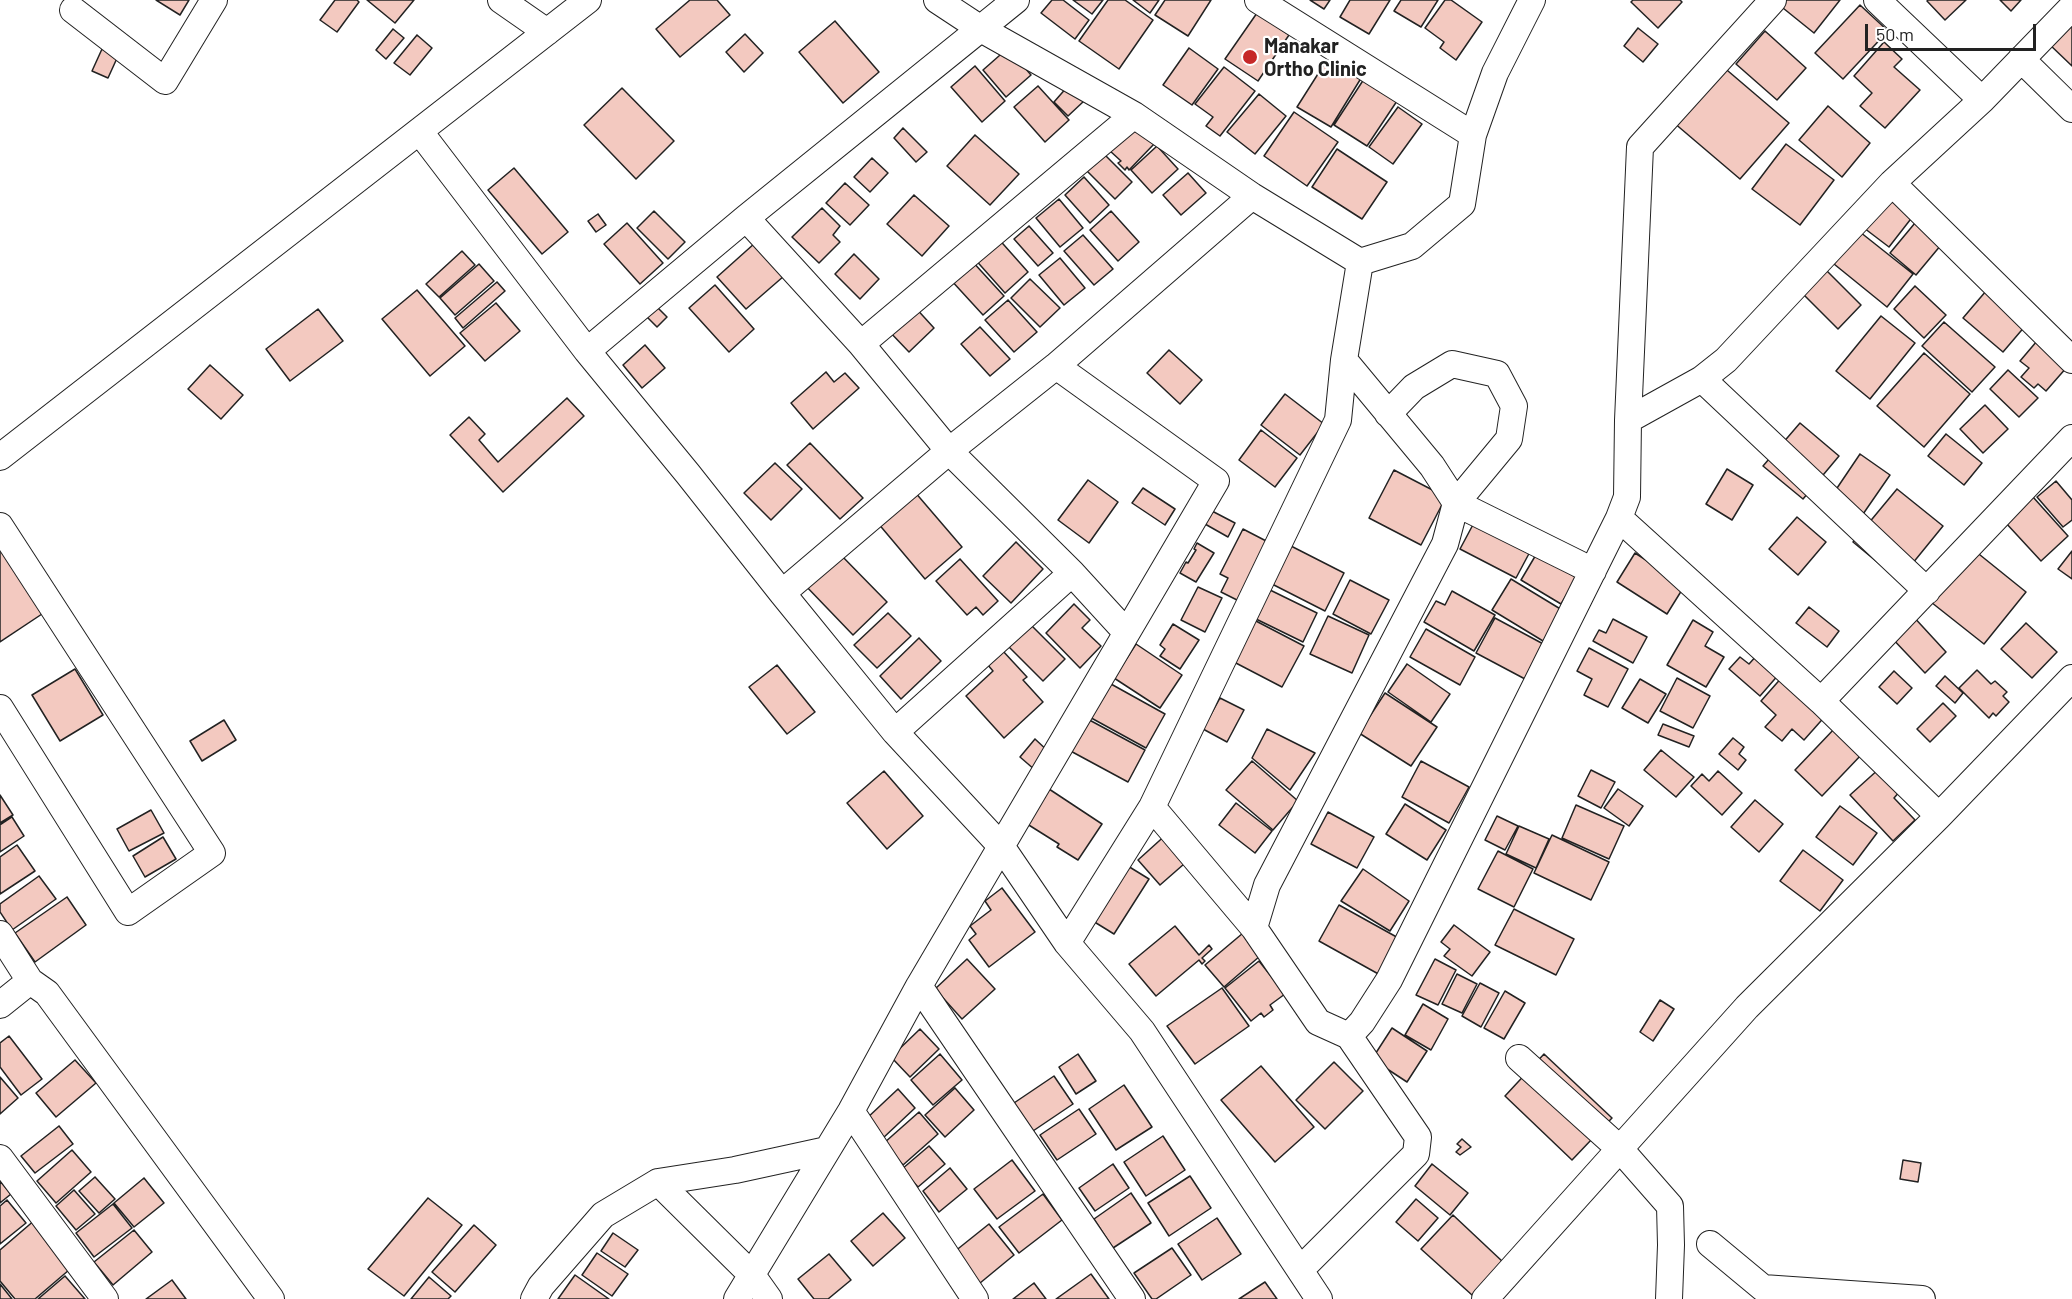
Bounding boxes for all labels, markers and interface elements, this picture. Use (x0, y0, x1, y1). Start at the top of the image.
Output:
scale bar (1868, 12, 2039, 50)
text: 50 m (1876, 23, 1914, 45)
place label: Manakar Ortho Clinic (1264, 34, 1367, 81)
marker: Manakar Ortho Clinic (1241, 48, 1259, 66)

